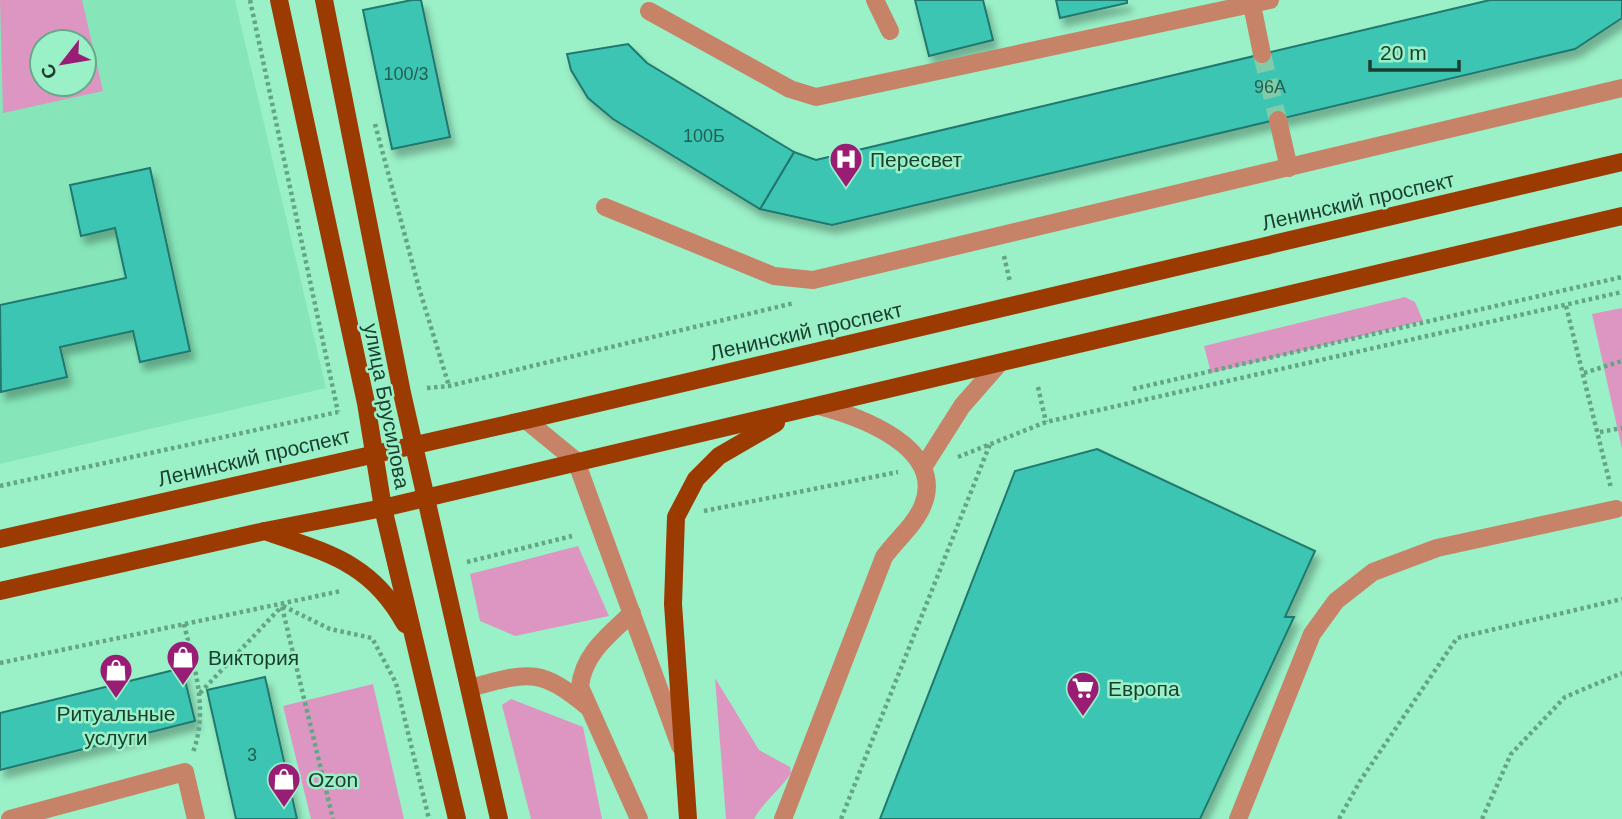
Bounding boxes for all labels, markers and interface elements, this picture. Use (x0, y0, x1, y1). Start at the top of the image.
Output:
north arrow (28, 28, 98, 98)
scale bar (1370, 28, 1459, 72)
text: 20 m (1380, 41, 1427, 64)
text: С (36, 60, 61, 83)
house number: 100/3 (383, 64, 429, 84)
house number: 96А (1254, 77, 1286, 97)
house number: 100Б (683, 126, 725, 146)
hospital icon: Пересвет (827, 140, 865, 189)
place label: Пересвет (870, 148, 963, 171)
street label: Ленинский проспект (1260, 168, 1457, 234)
street label: Ленинский проспект (708, 298, 905, 364)
street label: улица Брусилова (360, 321, 414, 491)
street label: Ленинский проспект (156, 424, 353, 490)
shop icon: Виктория (164, 638, 202, 687)
place label: Виктория (208, 646, 299, 669)
shop icon: Ритуальные услуги (97, 651, 135, 700)
supermarket icon: Европа (1064, 669, 1102, 718)
place label: Европа (1108, 677, 1180, 700)
place label: Ритуальные услуги (56, 702, 176, 749)
house number: 3 (247, 745, 257, 765)
shop icon: Ozon (265, 760, 303, 809)
place label: Ozon (308, 768, 358, 791)

